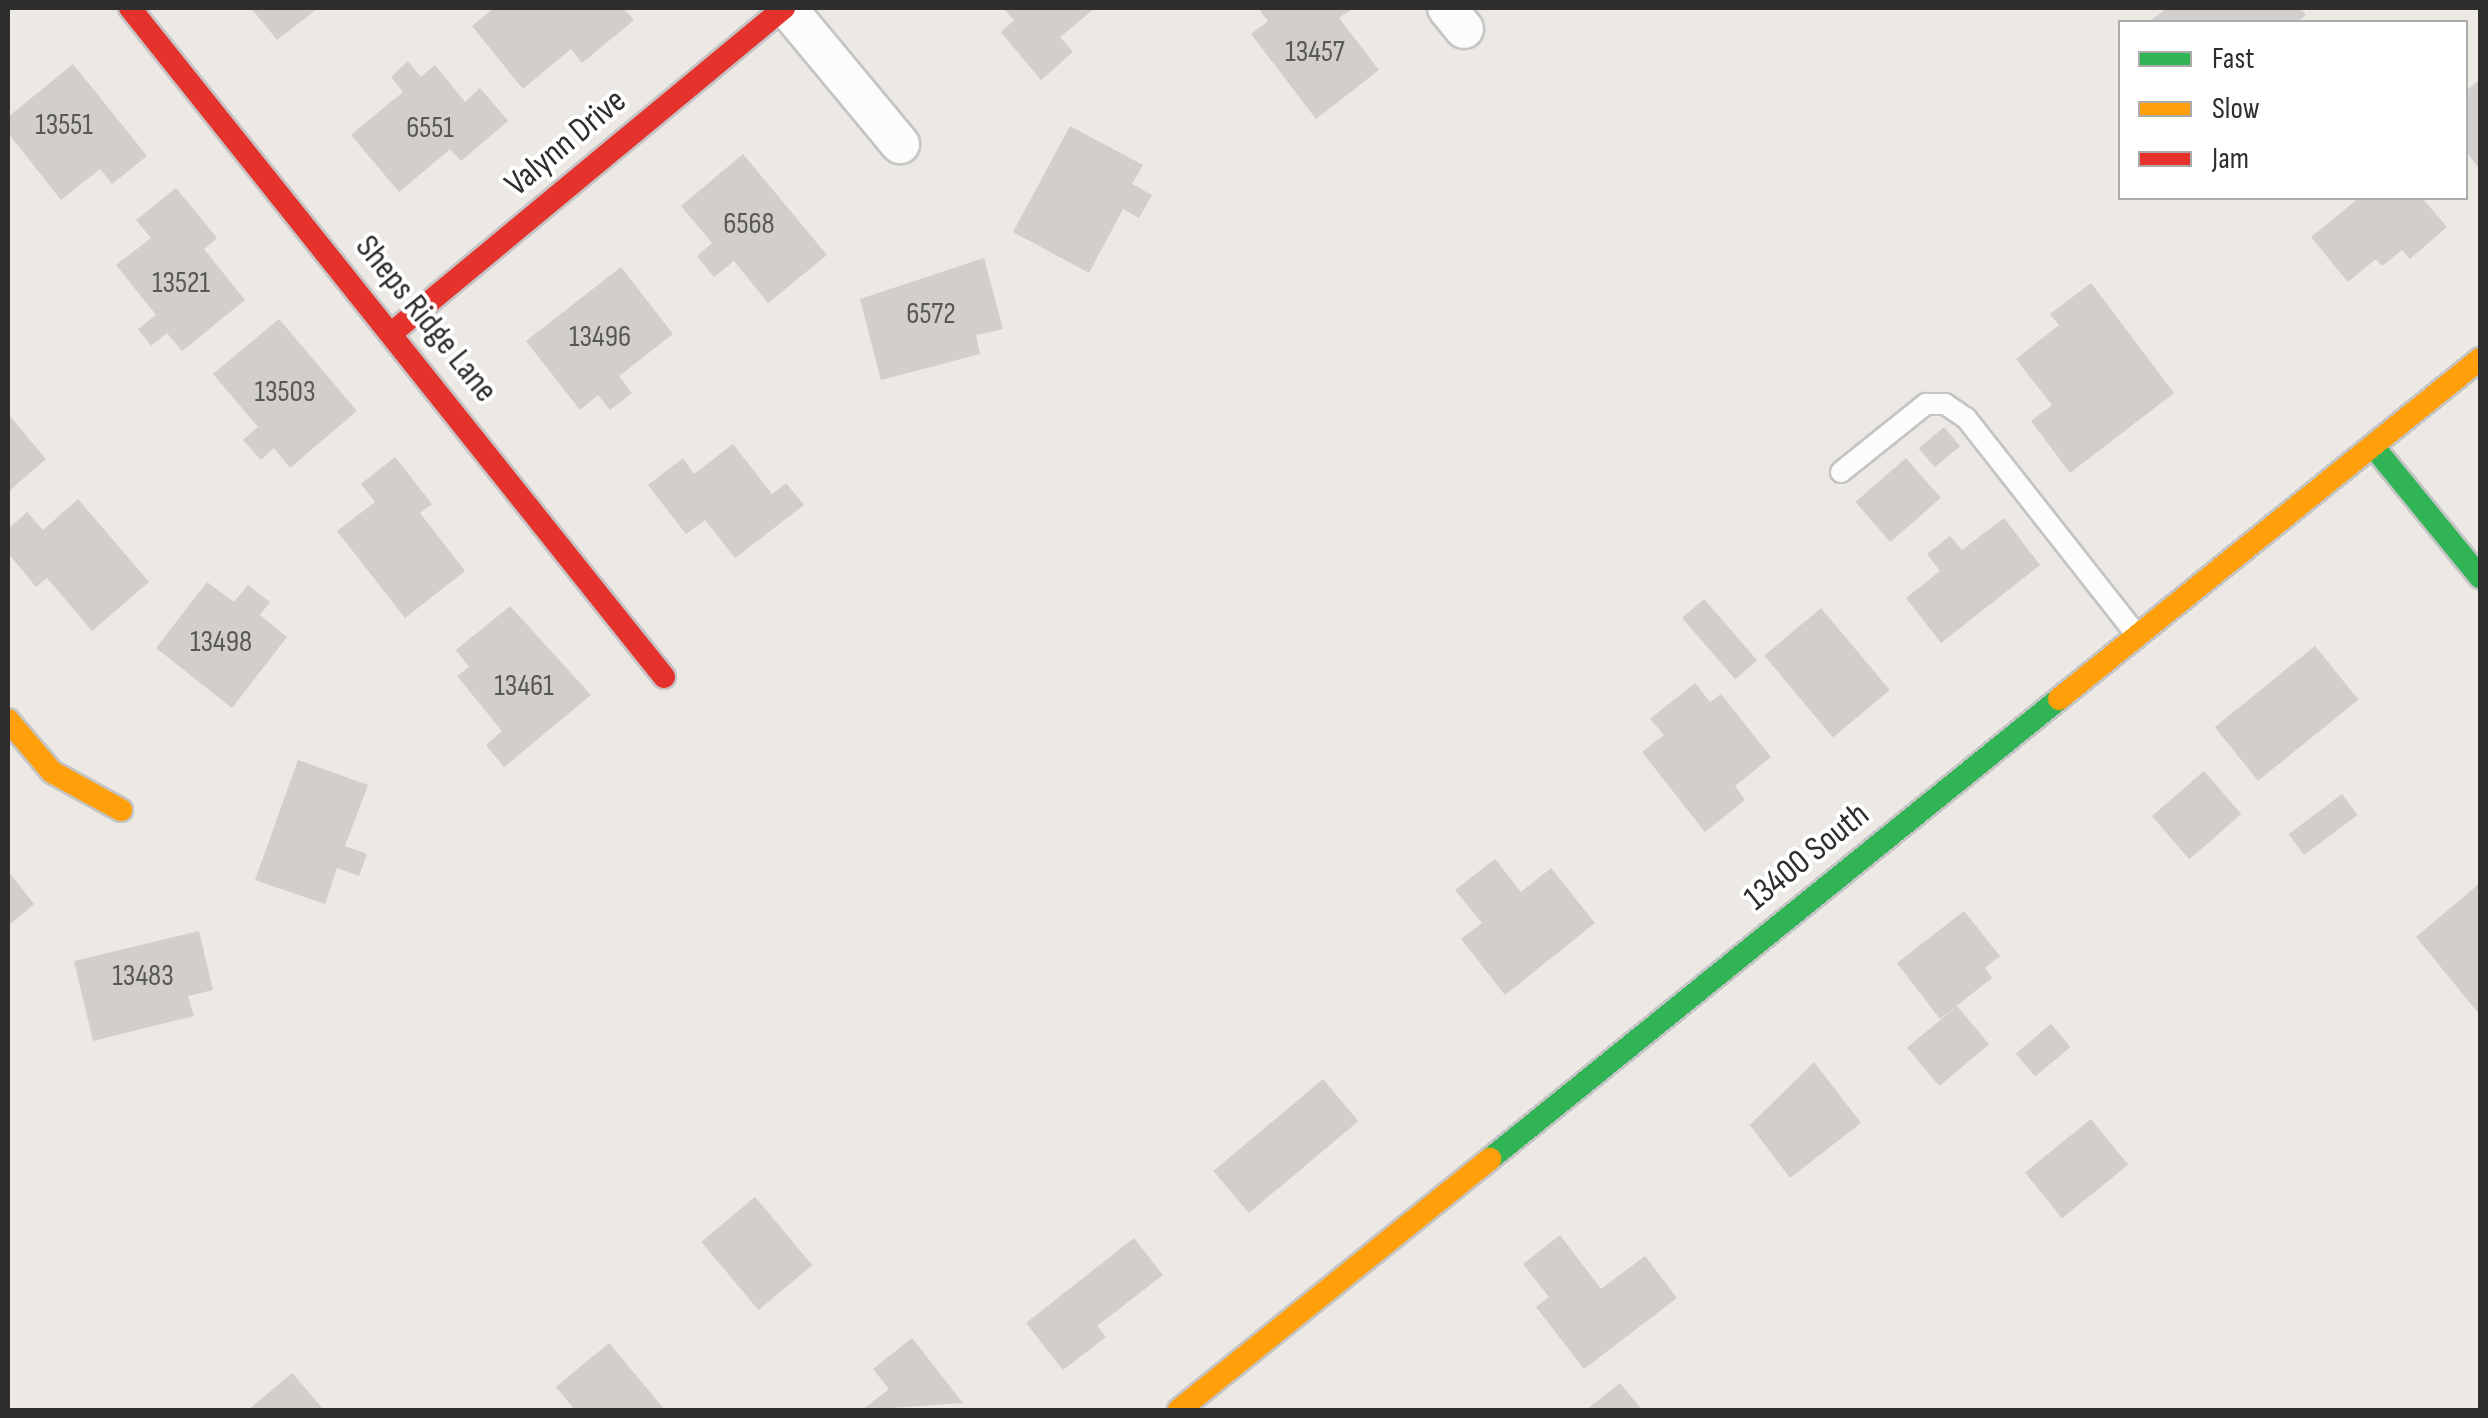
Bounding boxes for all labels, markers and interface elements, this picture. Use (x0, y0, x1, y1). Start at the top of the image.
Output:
legend (2118, 20, 2468, 200)
house number: 13457 (1285, 34, 1345, 70)
text: Fast (2212, 41, 2254, 77)
street label: Valynn Drive (497, 80, 635, 206)
text: Slow (2212, 91, 2260, 127)
house number: 13551 (35, 107, 93, 143)
house number: 6551 (406, 110, 454, 146)
text: Jam (2212, 141, 2249, 177)
house number: 6568 (723, 206, 775, 242)
street label: Sheps Ridge Lane (346, 227, 506, 411)
house number: 13521 (152, 265, 210, 301)
house number: 6572 (906, 296, 956, 332)
house number: 13496 (569, 319, 631, 355)
house number: 13503 (254, 374, 316, 410)
house number: 13498 (190, 624, 252, 660)
house number: 13461 (494, 668, 554, 704)
street label: 13400 South (1736, 794, 1878, 920)
house number: 13483 (112, 958, 174, 994)

